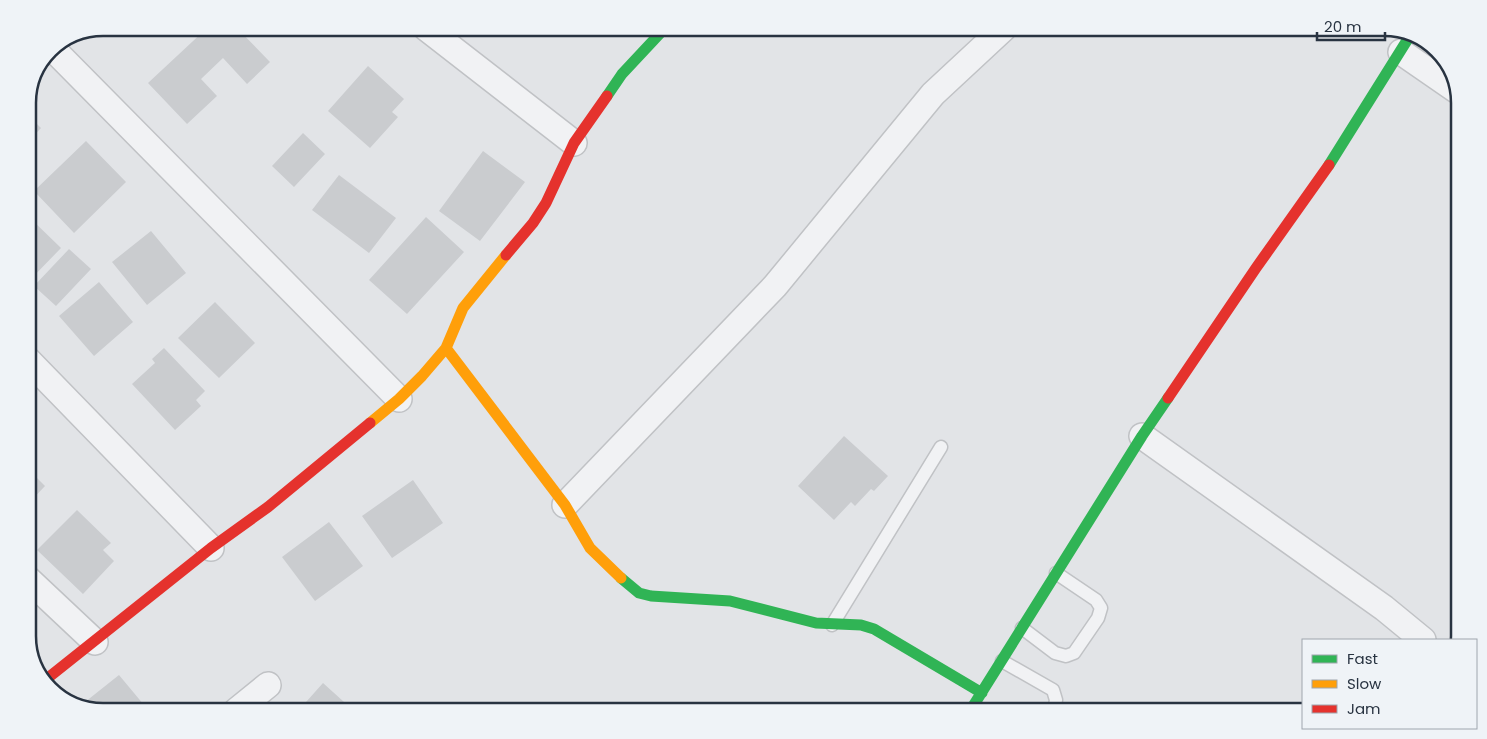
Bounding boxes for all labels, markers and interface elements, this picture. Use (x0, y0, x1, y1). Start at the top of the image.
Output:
scale bar (1317, 10, 1384, 42)
text: 20 m (1324, 16, 1362, 37)
legend (1302, 639, 1477, 729)
text: Fast (1347, 648, 1378, 669)
text: Slow (1347, 673, 1382, 694)
text: Jam (1347, 698, 1381, 719)

